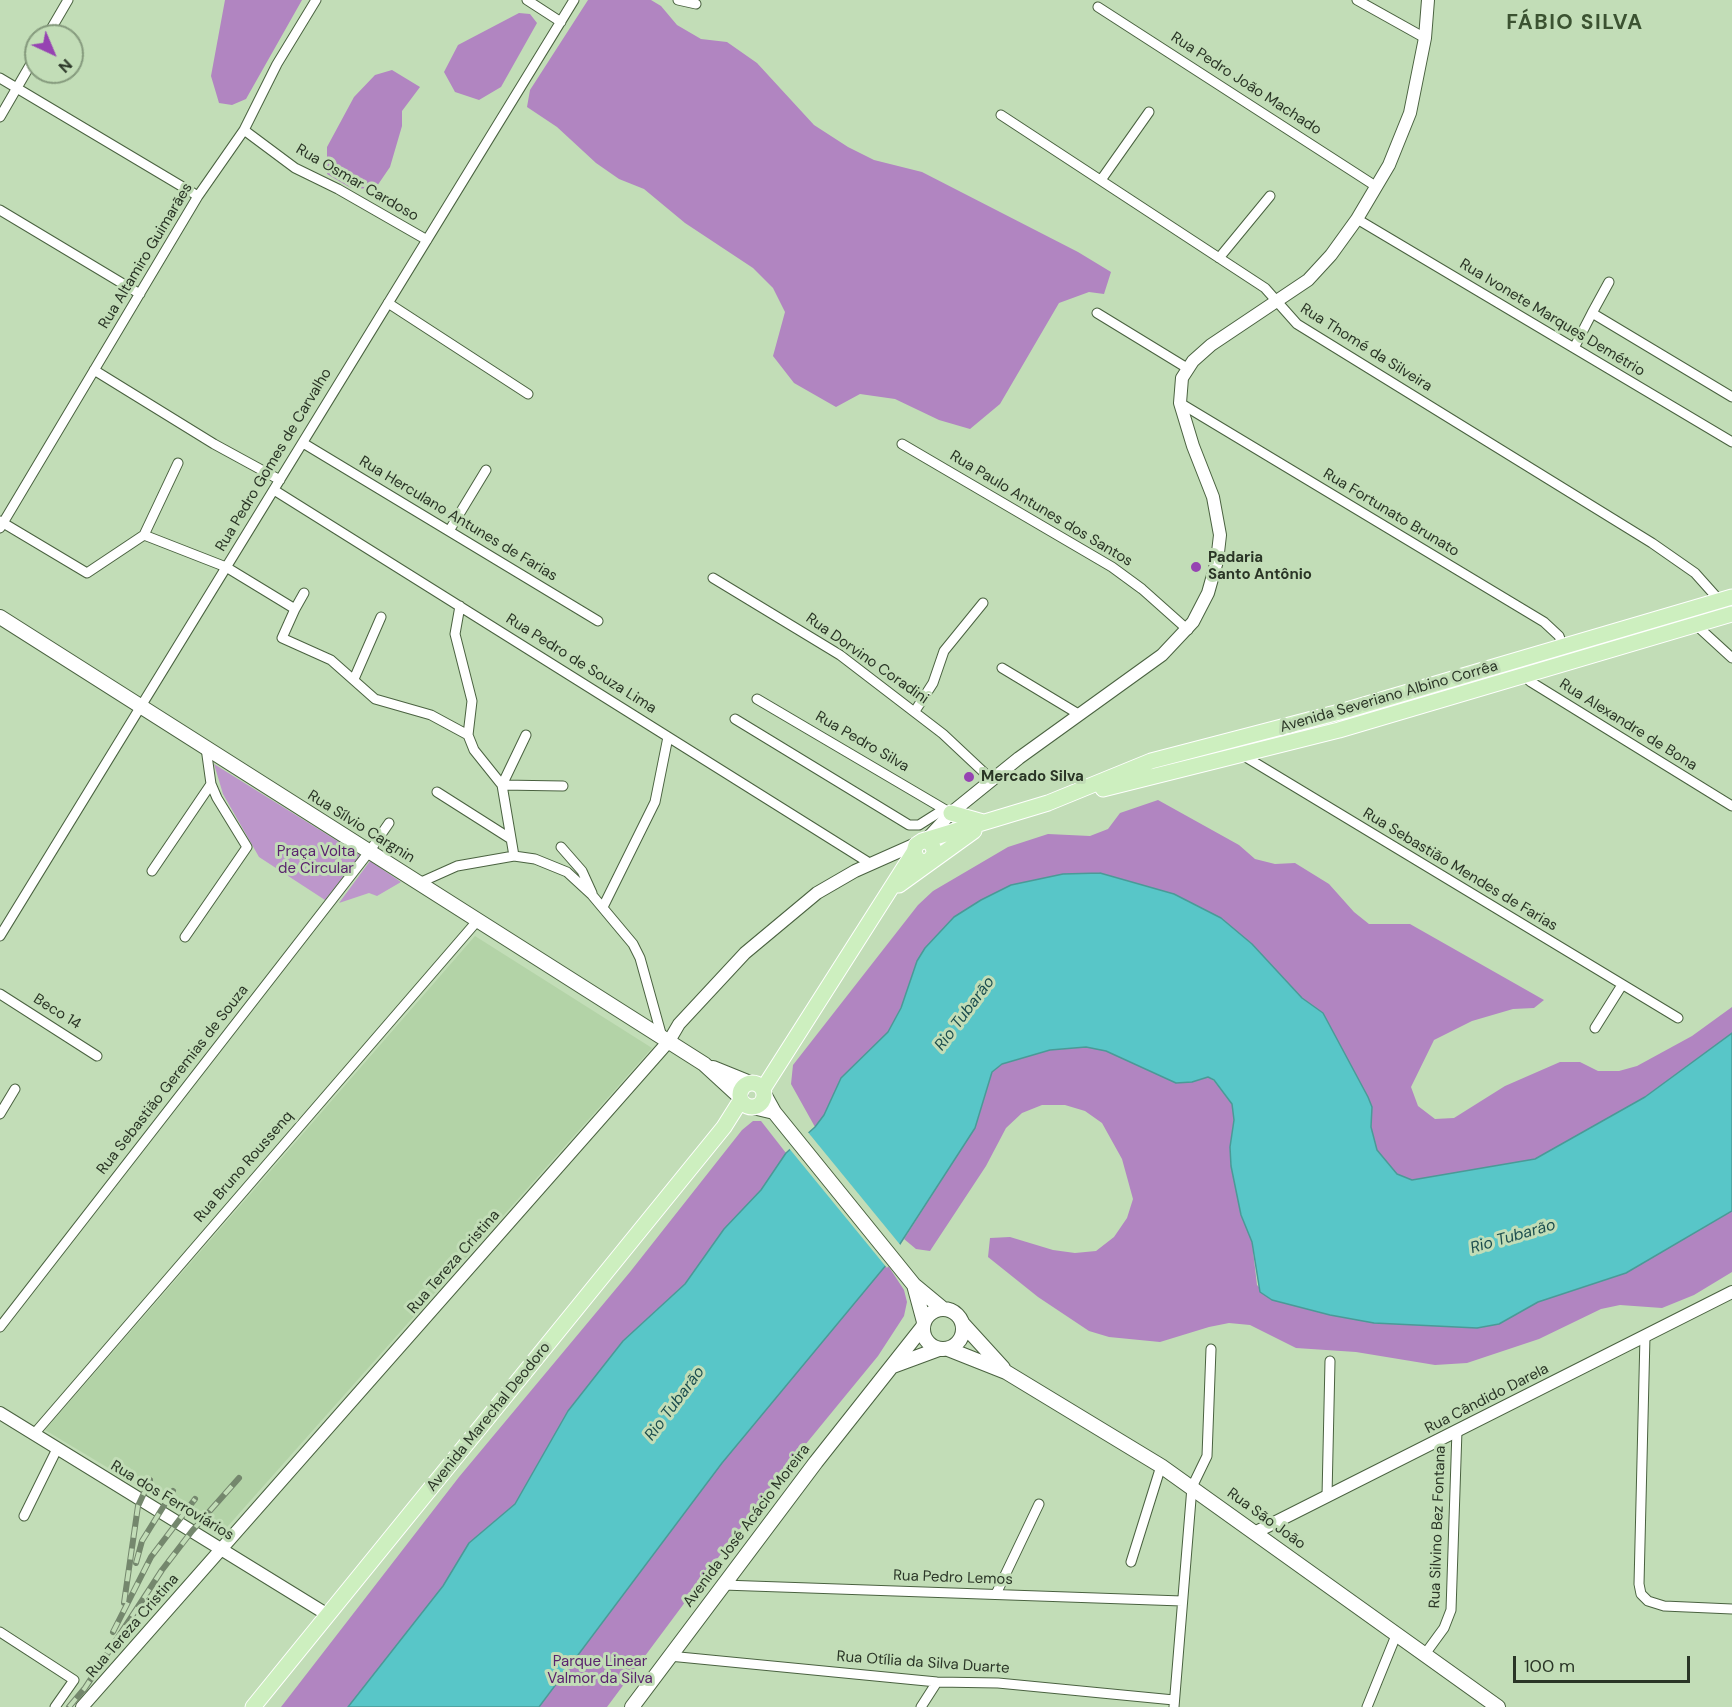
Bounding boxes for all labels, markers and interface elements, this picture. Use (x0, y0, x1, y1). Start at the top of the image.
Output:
district label: FÁBIO SILVA (1506, 10, 1644, 36)
north arrow (24, 24, 84, 84)
street label: Rua Pedro João Machado (1167, 29, 1325, 139)
text: N (54, 54, 77, 77)
street label: Rua Osmar Cardoso (292, 141, 422, 225)
street label: Rua Altamiro Guimarães (95, 180, 197, 332)
street label: Rua Ivonete Marques Demétrio (1456, 255, 1648, 381)
street label: Rua Thomé da Silveira (1297, 300, 1435, 396)
street label: Rua Pedro Gomes de Carvalho (212, 365, 336, 555)
street label: Rua Paulo Antunes dos Santos (946, 447, 1136, 571)
street label: Rua Herculano Antunes de Farias (356, 453, 560, 585)
street label: Rua Fortunato Brunato (1320, 465, 1462, 561)
place label: Padaria Santo Antônio (1208, 549, 1312, 584)
marker: Padaria Santo Antônio (1189, 560, 1203, 574)
street label: Rua Pedro de Souza Lima (502, 610, 660, 718)
street label: Rua Dorvino Coradini (802, 610, 932, 708)
street label: Avenida Severiano Albino Corrêa (1278, 657, 1500, 737)
street label: Rua Alexandre de Bona (1556, 675, 1700, 775)
street label: Rua Pedro Silva (812, 708, 912, 776)
place label: Mercado Silva (981, 768, 1084, 786)
marker: Mercado Silva (962, 770, 976, 784)
street label: Rua Sílvio Cargnin (304, 787, 418, 867)
street label: Rua Sebastião Mendes de Farias (1359, 805, 1561, 935)
park label: Praça Volta de Circular (277, 843, 355, 878)
water label: Rio Tubarão (931, 973, 999, 1055)
street label: Rua Sebastião Geremias de Souza (93, 982, 253, 1178)
street label: Beco 14 (30, 990, 84, 1034)
street label: Rua Bruno Roussenq (191, 1108, 297, 1226)
street label: Rua Tereza Cristina (404, 1207, 504, 1317)
water label: Rio Tubarão (1468, 1216, 1558, 1258)
street label: Avenida Marechal Deodoro (423, 1339, 555, 1495)
street label: Rua Cândido Darela (1422, 1360, 1552, 1438)
water label: Rio Tubarão (641, 1363, 709, 1445)
street label: Avenida José Acácio Moreira (680, 1441, 814, 1611)
street label: Rua Silvino Bez Fontana (1426, 1445, 1450, 1609)
street label: Rua dos Ferroviários (107, 1457, 237, 1545)
street label: Rua São João (1223, 1484, 1309, 1554)
street label: Rua Pedro Lemos (893, 1567, 1013, 1589)
street label: Rua Tereza Cristina (83, 1571, 183, 1681)
scale bar (1516, 1644, 1693, 1682)
street label: Rua Otília da Silva Duarte (836, 1648, 1010, 1678)
park label: Parque Linear Valmor da Silva (547, 1653, 653, 1688)
text: 100 m (1524, 1654, 1575, 1678)

